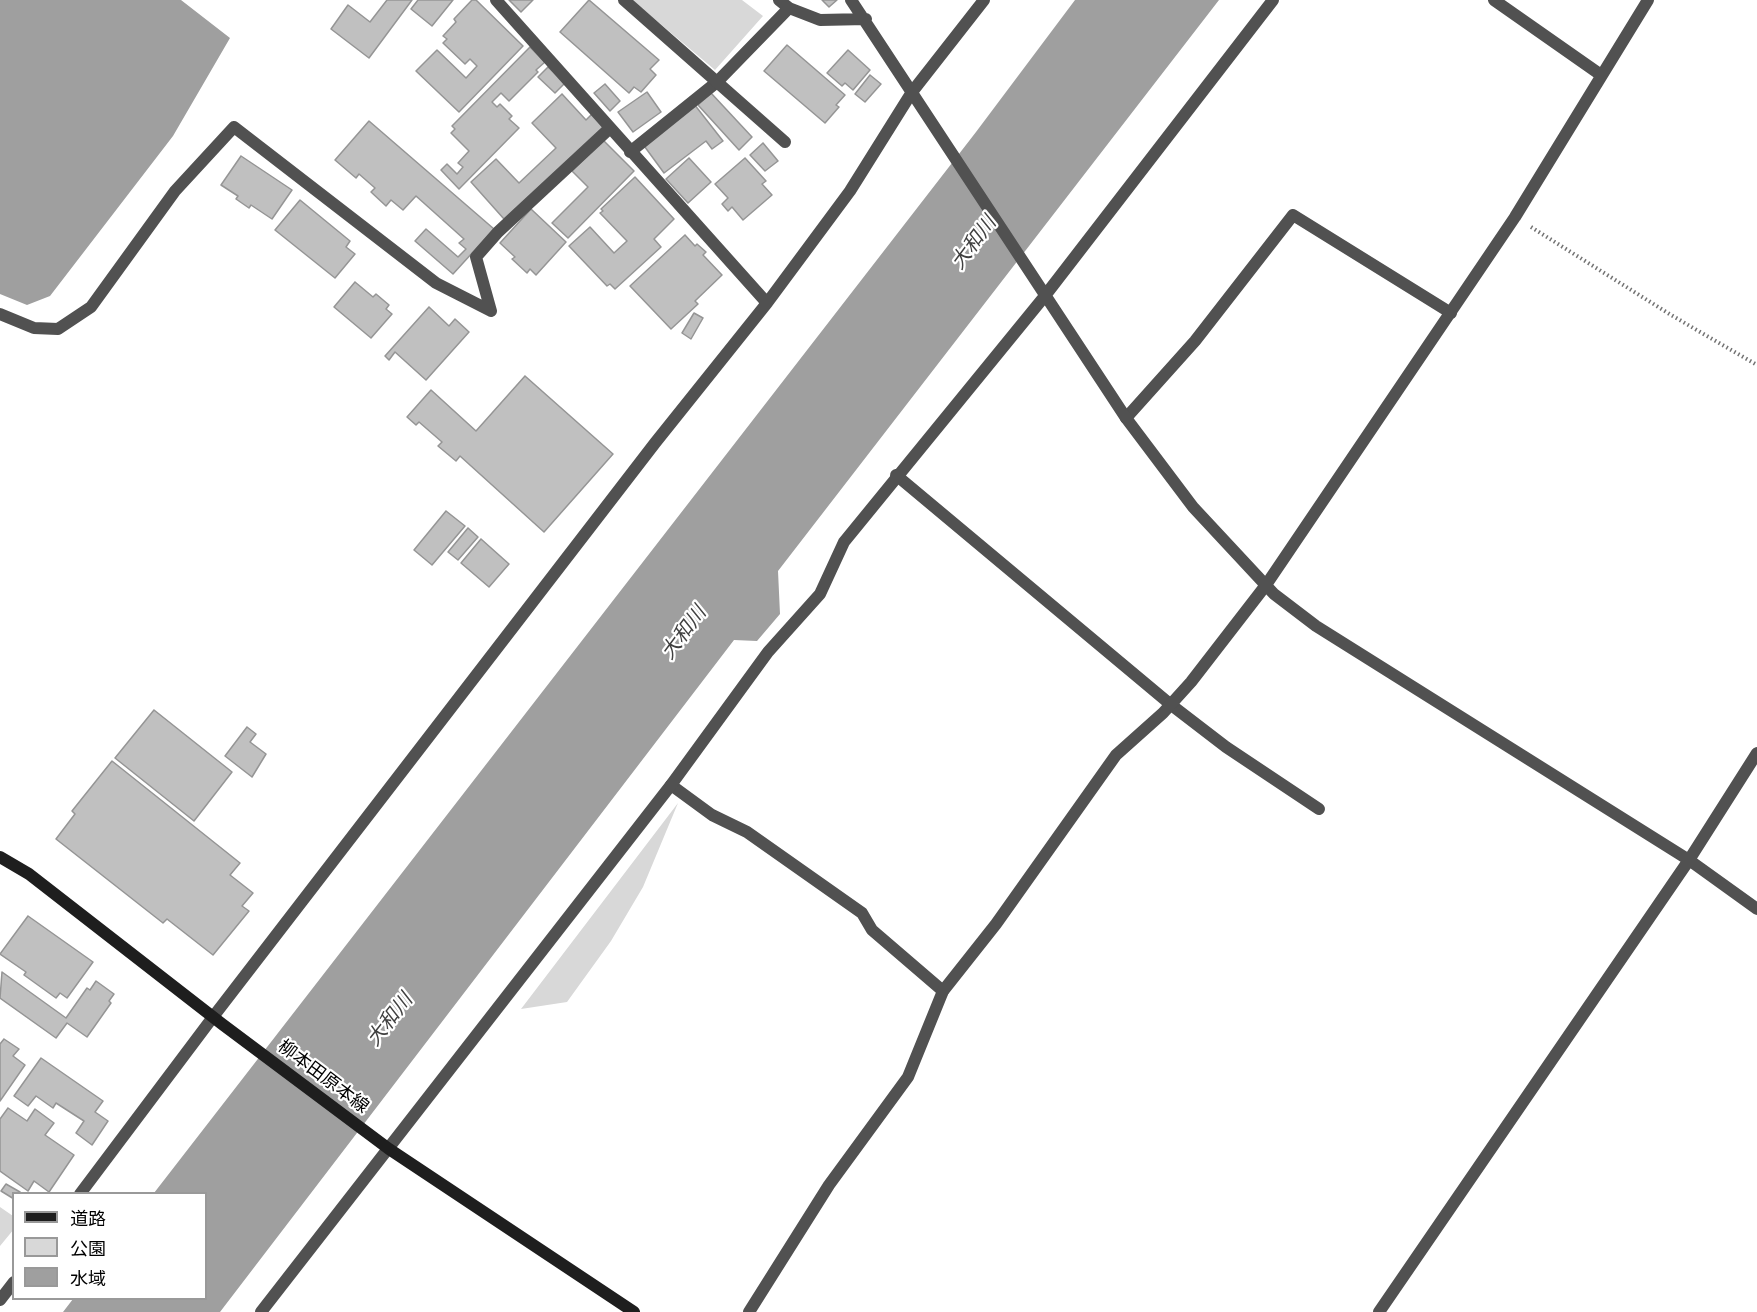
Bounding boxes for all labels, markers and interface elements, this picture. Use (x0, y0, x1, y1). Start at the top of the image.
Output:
water label: 大和川 (946, 212, 1002, 274)
water label: 大和川 (656, 602, 712, 664)
water label: 大和川 (362, 989, 418, 1051)
street label: 柳本田原本線 (273, 1036, 373, 1118)
legend (12, 1192, 207, 1300)
text: 道路 (70, 1208, 106, 1230)
text: 公園 (70, 1238, 106, 1260)
text: 水域 (70, 1268, 106, 1290)

